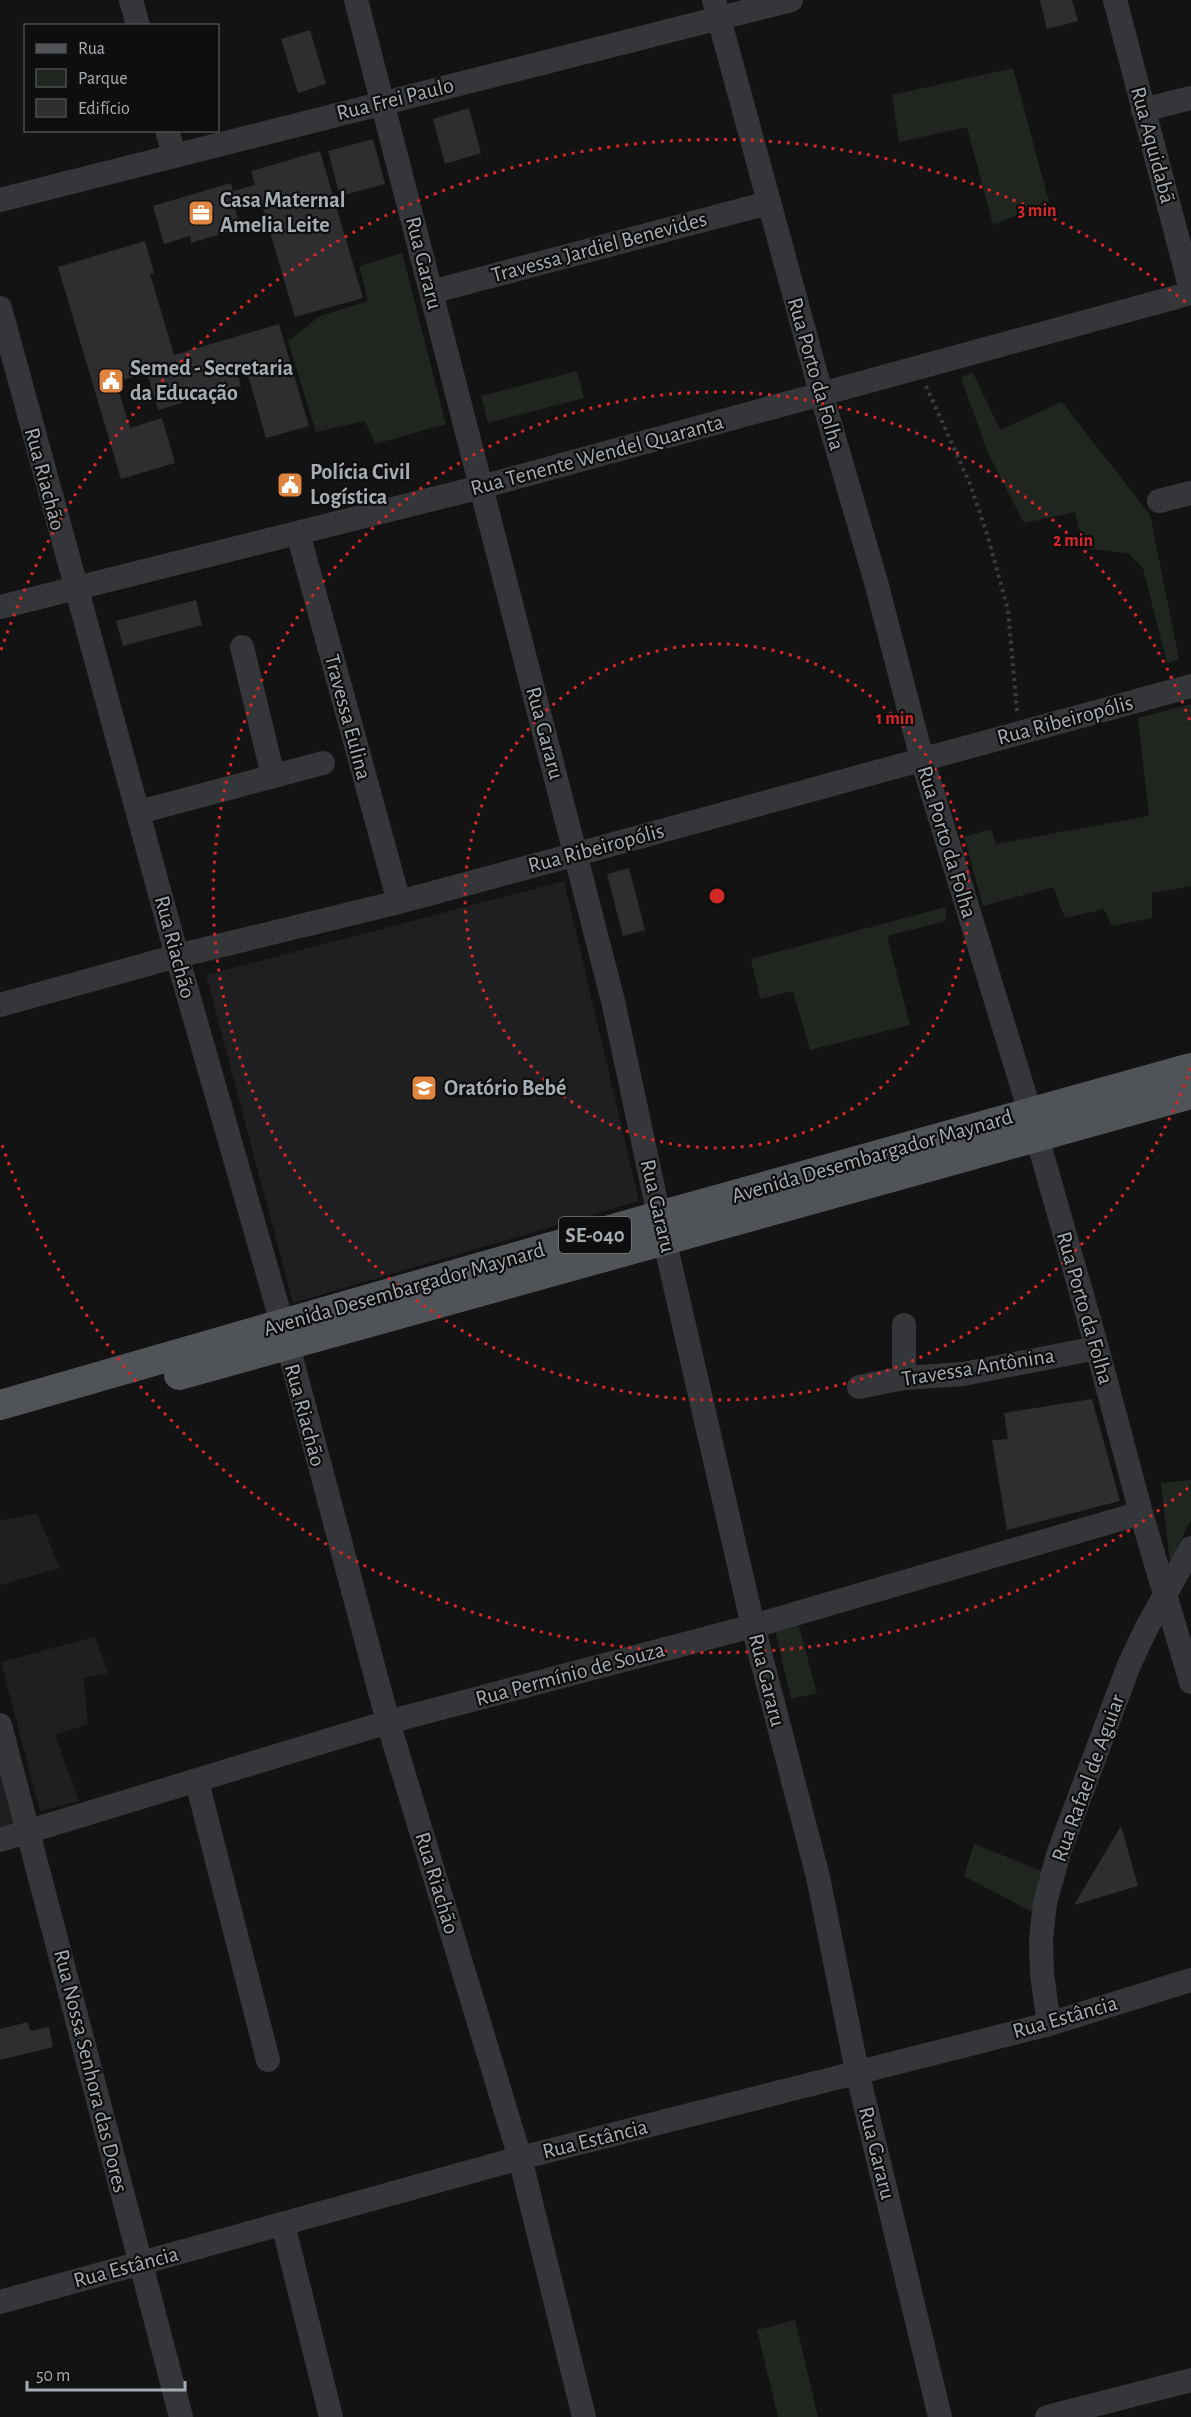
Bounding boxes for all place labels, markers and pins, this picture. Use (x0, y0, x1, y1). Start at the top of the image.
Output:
place label: Casa Maternal Amelia Leite (220, 189, 346, 236)
office icon: Casa Maternal Amelia Leite (186, 198, 216, 228)
place label: Semed - Secretaria da Educação (130, 357, 294, 404)
public building icon: Semed - Secretaria da Educação (96, 366, 126, 396)
place label: Polícia Civil Logística (310, 461, 410, 508)
public building icon: Polícia Civil Logística (275, 470, 305, 500)
centre of rings (707, 886, 727, 906)
school or university icon: Oratório Bebé (409, 1073, 439, 1103)
place label: Oratório Bebé (444, 1077, 566, 1099)

